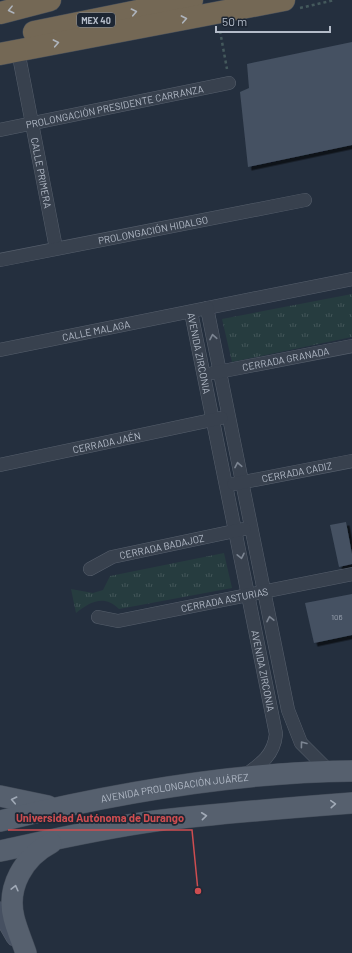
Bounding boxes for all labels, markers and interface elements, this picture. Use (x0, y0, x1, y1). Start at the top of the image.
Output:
one-way arrow (8, 5, 14, 13)
one-way arrow (131, 8, 137, 16)
scale bar (216, 8, 330, 34)
road number: MEX 40 (77, 13, 115, 27)
text: 50 m (222, 14, 247, 28)
one-way arrow (181, 15, 187, 24)
one-way arrow (53, 40, 59, 48)
street label: PROLONGACIÓN PRESIDENTE CARRANZA (25, 82, 205, 131)
street label: CALLE PRIMERA (29, 136, 54, 209)
street label: PROLONGACIÓN HIDALGO (97, 213, 209, 247)
street label: AVENIDA ZIRCONIA (185, 311, 213, 395)
street label: CALLE MALAGA (61, 318, 131, 343)
one-way arrow (209, 334, 218, 340)
street label: CERRADA GRANADA (241, 345, 330, 373)
street label: CERRADA JAÉN (71, 429, 142, 455)
street label: CERRADA CADIZ (261, 459, 333, 484)
one-way arrow (235, 461, 243, 468)
street label: CERRADA BADAJOZ (118, 532, 205, 561)
one-way arrow (236, 553, 244, 559)
street label: CERRADA ASTURIAS (180, 585, 269, 614)
house number: 106 (331, 612, 343, 622)
one-way arrow (266, 616, 274, 623)
street label: AVENIDA ZIRCONIA (249, 629, 277, 713)
one-way arrow (300, 742, 307, 749)
street label: AVENIDA PROLONGACIÓN JUÁREZ (100, 771, 249, 805)
one-way arrow (11, 796, 18, 804)
one-way arrow (330, 800, 336, 809)
callout: Universidad Autónoma de Durango (8, 807, 192, 830)
text: Universidad Autónoma de Durango (16, 811, 184, 824)
one-way arrow (201, 812, 207, 821)
one-way arrow (11, 885, 19, 892)

